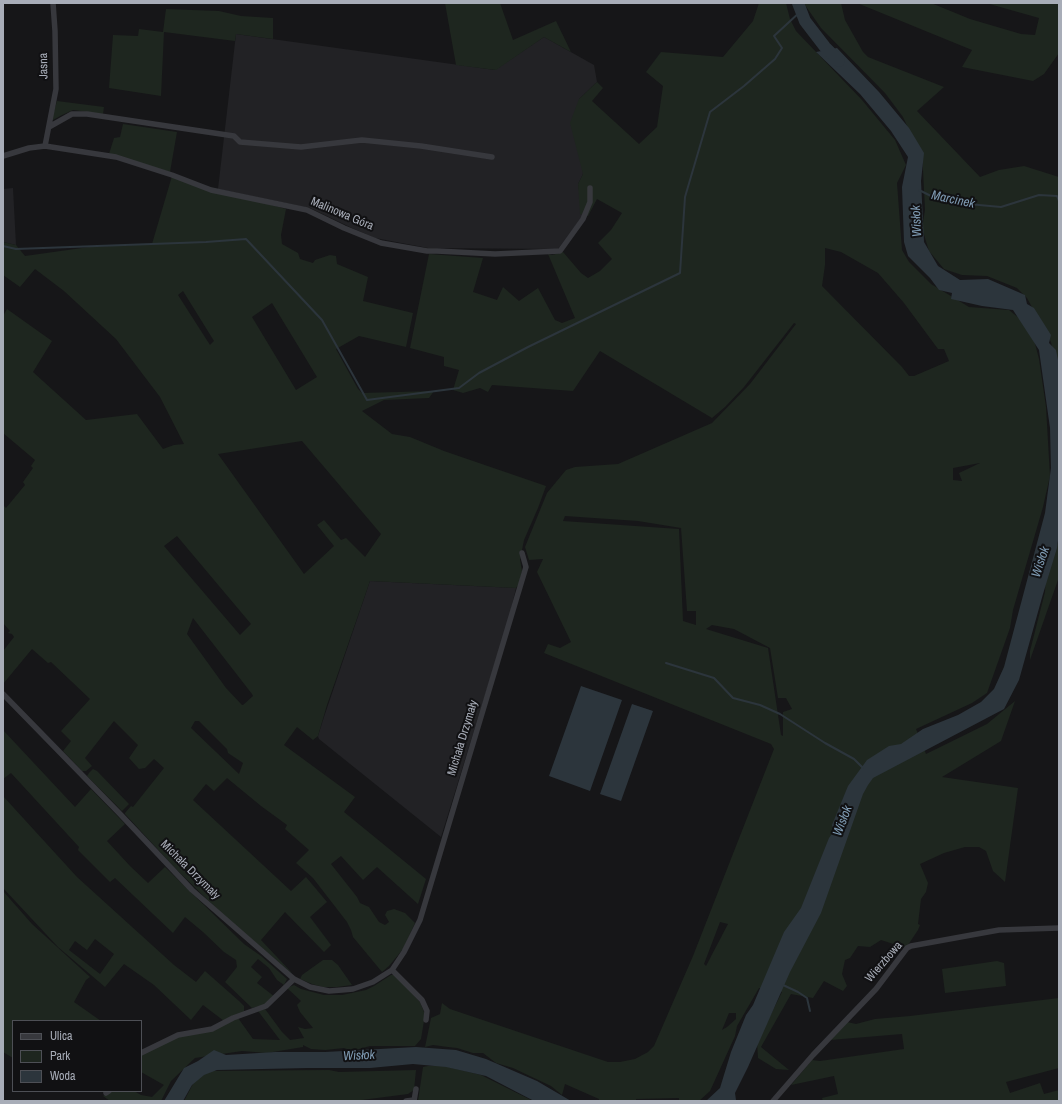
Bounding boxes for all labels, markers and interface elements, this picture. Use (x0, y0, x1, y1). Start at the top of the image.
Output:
street label: Jasna (37, 53, 51, 79)
water label: Marcinek (930, 188, 976, 212)
street label: Malinowa Góra (308, 194, 376, 234)
water label: Wisłok (908, 205, 926, 237)
water label: Wisłok (1028, 544, 1054, 580)
street label: Michała Drzymały (445, 699, 481, 777)
water label: Wisłok (830, 803, 856, 839)
street label: Michała Drzymały (157, 837, 223, 903)
street label: Wierzbowa (862, 939, 906, 985)
legend (12, 1020, 142, 1092)
text: Ulica (50, 1028, 72, 1044)
water label: Wisłok (343, 1047, 375, 1065)
text: Park (50, 1048, 70, 1064)
text: Woda (50, 1068, 76, 1084)

